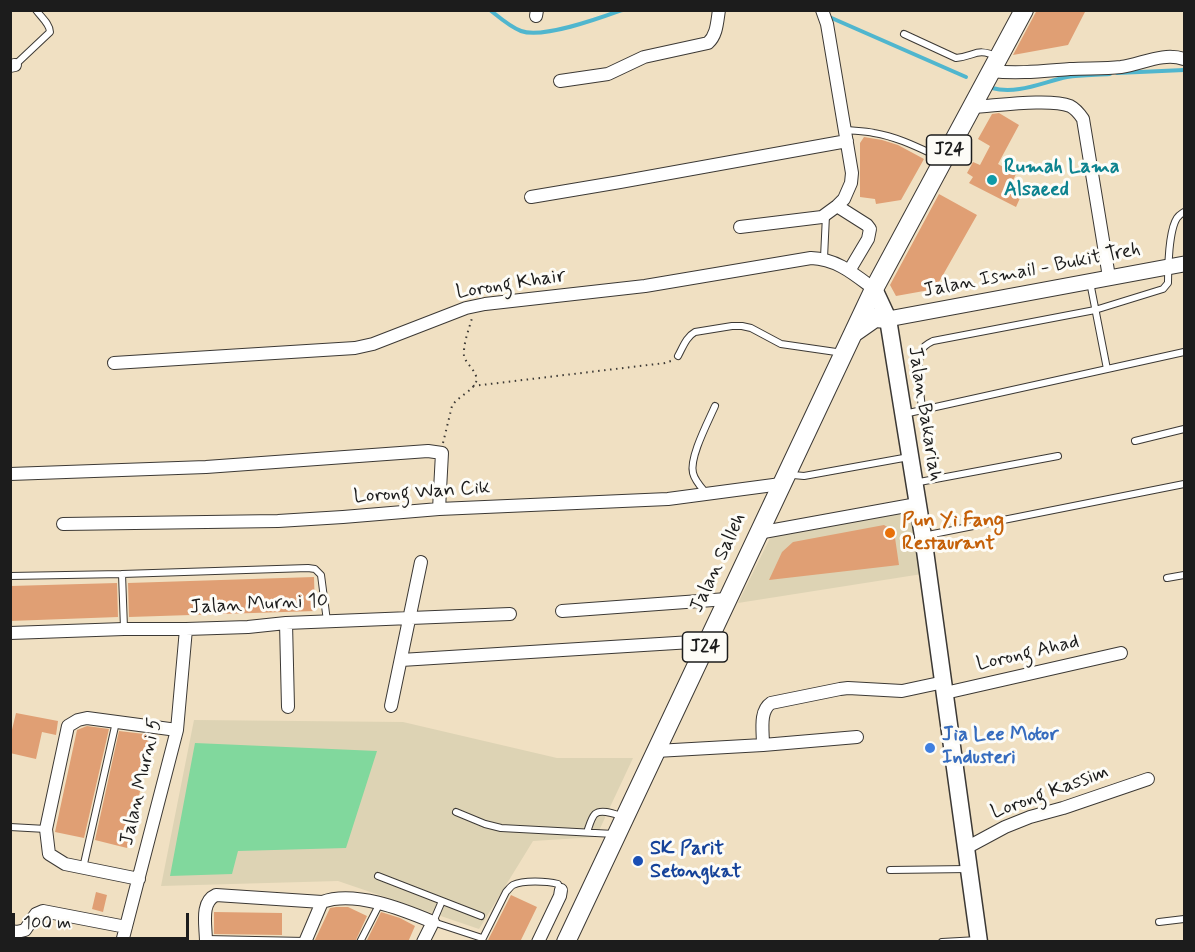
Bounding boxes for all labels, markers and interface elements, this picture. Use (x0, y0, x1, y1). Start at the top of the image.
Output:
road number: J24 (926, 135, 972, 165)
place label: Rumah Lama Alsaeed (1004, 156, 1120, 203)
marker: Rumah Lama Alsaeed (985, 173, 999, 187)
street label: Jalan Ismail - Bukit Treh (921, 238, 1143, 304)
street label: Lorong Khair (454, 264, 568, 306)
street label: Jalan Bakariah (901, 345, 947, 483)
street label: Lorong Wan Cik (353, 476, 491, 510)
street label: Jalan Salleh (685, 509, 753, 617)
place label: Pun Yi Fang Restaurant (902, 510, 1004, 557)
marker: Pun Yi Fang Restaurant (883, 526, 897, 540)
street label: Jalan Murni 10 (189, 589, 329, 621)
street label: Lorong Ahad (974, 631, 1082, 677)
road number: J24 (682, 632, 728, 662)
street label: Jalan Murni 5 (116, 716, 168, 848)
place label: Jia Lee Motor Industeri (942, 724, 1059, 771)
marker: Jia Lee Motor Industeri (923, 741, 937, 755)
street label: Lorong Kassim (988, 761, 1112, 825)
place label: SK Parit Setongkat (650, 838, 741, 885)
marker: SK Parit Setongkat (631, 854, 645, 868)
scale bar (15, 901, 192, 939)
text: 100 m (23, 911, 71, 935)

